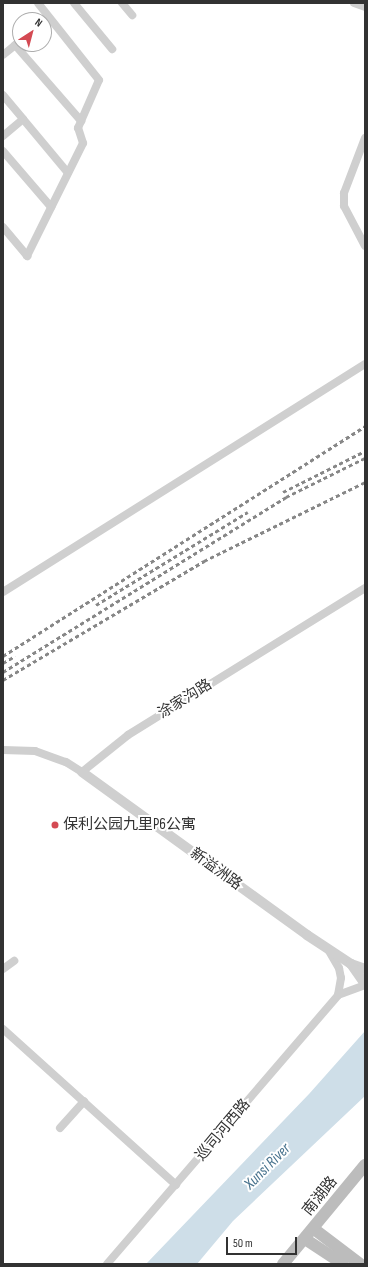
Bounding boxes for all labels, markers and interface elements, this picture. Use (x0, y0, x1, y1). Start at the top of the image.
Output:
north arrow (12, 12, 52, 52)
text: N (33, 16, 45, 30)
street label: 涂家沟路 (155, 675, 215, 723)
place label: 保利公园九里P6公寓 (63, 816, 196, 834)
marker: 保利公园九里P6公寓 (50, 820, 60, 830)
street label: 新溢洲路 (186, 844, 246, 894)
street label: 巡司河西路 (192, 1095, 254, 1165)
water label: Xunsi River (241, 1140, 295, 1194)
street label: 南湖路 (299, 1173, 341, 1219)
scale bar (228, 1229, 299, 1255)
text: 50 m (233, 1236, 253, 1251)

